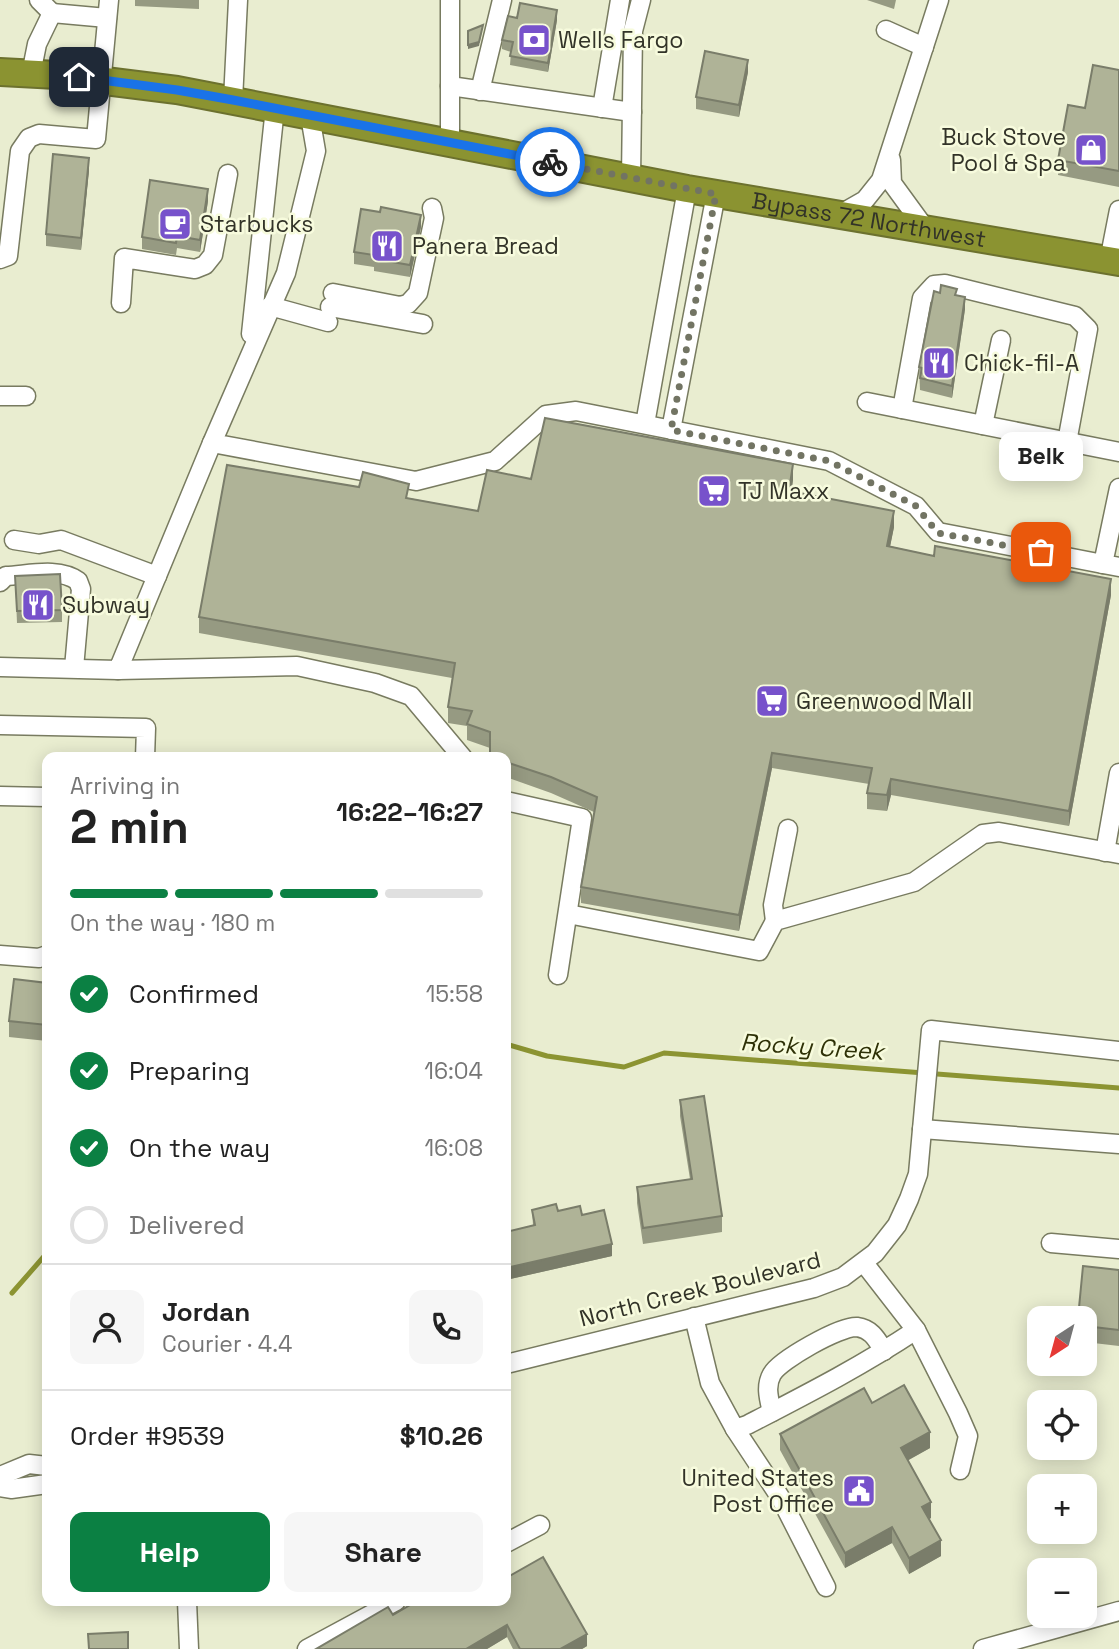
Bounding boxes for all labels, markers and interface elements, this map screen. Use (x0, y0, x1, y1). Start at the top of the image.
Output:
bank icon: Wells Fargo (515, 21, 553, 59)
place label: Wells Fargo (558, 25, 683, 55)
pin (49, 47, 109, 107)
icon: home (60, 58, 98, 96)
place label: Buck Stove Pool & Spa (941, 122, 1066, 178)
courier (515, 127, 585, 197)
shop icon: Buck Stove Pool & Spa (1072, 131, 1110, 169)
icon: bike (531, 143, 569, 181)
street label: Bypass 72 Northwest (750, 185, 988, 254)
cafe icon: Starbucks (156, 205, 194, 243)
place label: Starbucks (200, 209, 313, 239)
restaurant icon: Panera Bread (368, 227, 406, 265)
place label: Panera Bread (412, 231, 559, 261)
restaurant icon: Chick-fil-A (920, 344, 958, 382)
place label: Chick-fil-A (964, 348, 1079, 378)
callout: Belk (999, 433, 1083, 482)
text: Belk (1017, 441, 1065, 471)
supermarket icon: TJ Maxx (695, 472, 733, 510)
place label: TJ Maxx (738, 476, 830, 506)
pin (1011, 522, 1071, 582)
icon: bag (1022, 533, 1060, 571)
restaurant icon: Subway (19, 586, 57, 624)
place label: Subway (62, 590, 150, 620)
supermarket icon: Greenwood Mall (753, 682, 791, 720)
place label: Greenwood Mall (796, 686, 972, 716)
text: Arriving in (70, 771, 180, 801)
text: 16:22–16:27 (336, 795, 483, 829)
text: 2 min (70, 798, 189, 856)
text: On the way · 180 m (70, 908, 275, 938)
icon: check (70, 975, 108, 1013)
text: Confirmed (129, 977, 259, 1011)
text: 15:58 (426, 979, 483, 1009)
water label: Rocky Creek (739, 1026, 888, 1067)
icon: check (70, 1052, 108, 1090)
text: Preparing (129, 1054, 250, 1088)
text: 16:04 (424, 1056, 483, 1086)
icon: check (70, 1129, 108, 1167)
text: On the way (129, 1131, 270, 1165)
text: 16:08 (424, 1133, 483, 1163)
text: Delivered (129, 1208, 245, 1242)
street label: North Creek Boulevard (576, 1244, 824, 1334)
button: person (70, 1290, 144, 1364)
button: phone (409, 1290, 483, 1364)
text: Jordan (162, 1295, 250, 1329)
north arrow (1027, 1306, 1097, 1376)
map controls (1027, 1306, 1097, 1628)
text: Courier · 4.4 (162, 1329, 292, 1359)
button: locate (1027, 1390, 1097, 1460)
text: Order #9539 (70, 1419, 225, 1453)
text: $10.26 (400, 1419, 483, 1453)
place label: United States Post Office (681, 1463, 834, 1519)
public building icon: United States Post Office (840, 1472, 878, 1510)
button: + (1027, 1474, 1097, 1544)
button: Help (70, 1512, 270, 1592)
button: Share (284, 1512, 483, 1592)
button: − (1027, 1558, 1097, 1628)

